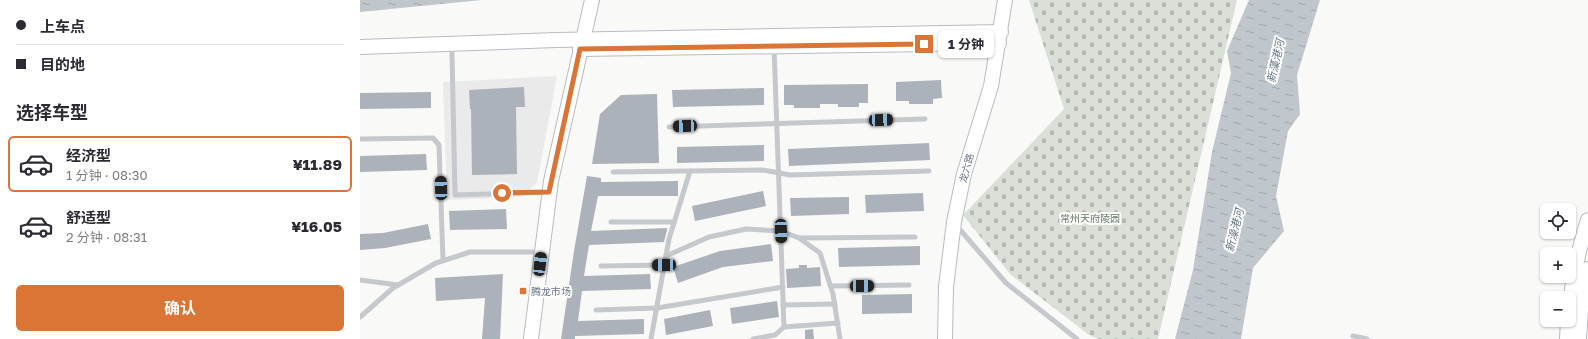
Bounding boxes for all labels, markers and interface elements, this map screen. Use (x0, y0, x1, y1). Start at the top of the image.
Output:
text: 上车点 (40, 17, 85, 35)
callout: 1 分钟 (938, 30, 994, 58)
route end (915, 35, 933, 53)
text: 1 分钟 (948, 36, 984, 52)
water label: 新藻港河 (1264, 36, 1287, 84)
text: 目的地 (40, 55, 85, 73)
text: 选择车型 (16, 101, 88, 123)
car (869, 114, 893, 126)
car (673, 120, 697, 132)
icon: car (18, 146, 54, 182)
text: 经济型 (66, 146, 111, 164)
street label: 龙六路 (956, 152, 976, 184)
text: ¥11.89 (293, 155, 342, 173)
text: 1 分钟 · 08:30 (66, 167, 148, 183)
car (435, 176, 447, 200)
route start (493, 184, 511, 202)
map controls (1540, 203, 1576, 327)
button: locate (1540, 203, 1576, 239)
water label: 新澡港河 (1222, 205, 1246, 253)
icon: car (18, 208, 54, 244)
text: 舒适型 (66, 208, 111, 226)
park label: 常州天府陵园 (1060, 212, 1120, 224)
text: ¥16.05 (291, 217, 342, 235)
car (775, 219, 787, 243)
text: 2 分钟 · 08:31 (66, 229, 147, 245)
button: + (1540, 247, 1576, 283)
car (533, 251, 547, 277)
car (652, 259, 676, 271)
car (850, 280, 874, 292)
button: 确认 (16, 285, 344, 331)
place label: 腾龙市场 (531, 285, 571, 297)
marker: 腾龙市场 (518, 286, 528, 296)
button: − (1540, 291, 1576, 327)

